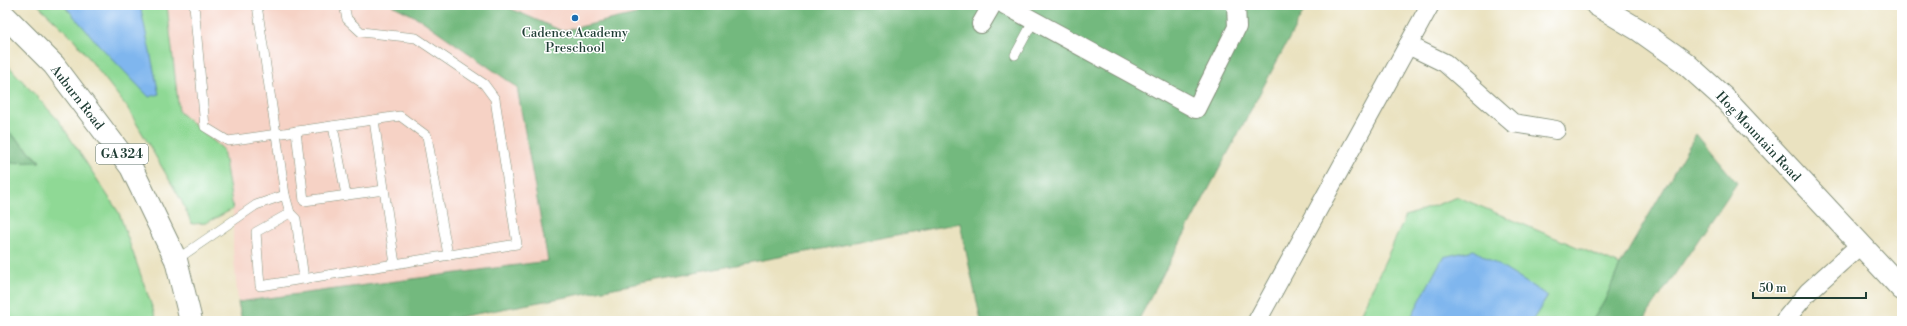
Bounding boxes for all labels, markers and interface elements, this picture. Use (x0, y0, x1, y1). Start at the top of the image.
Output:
marker: Cadence Academy Preschool (570, 13, 580, 23)
place label: Cadence Academy Preschool (522, 25, 629, 56)
street label: Auburn Road (46, 61, 108, 134)
street label: Hog Mountain Road (1712, 88, 1805, 185)
road number: GA 324 (96, 144, 148, 164)
scale bar (1753, 274, 1866, 300)
text: 50 m (1759, 281, 1787, 296)

